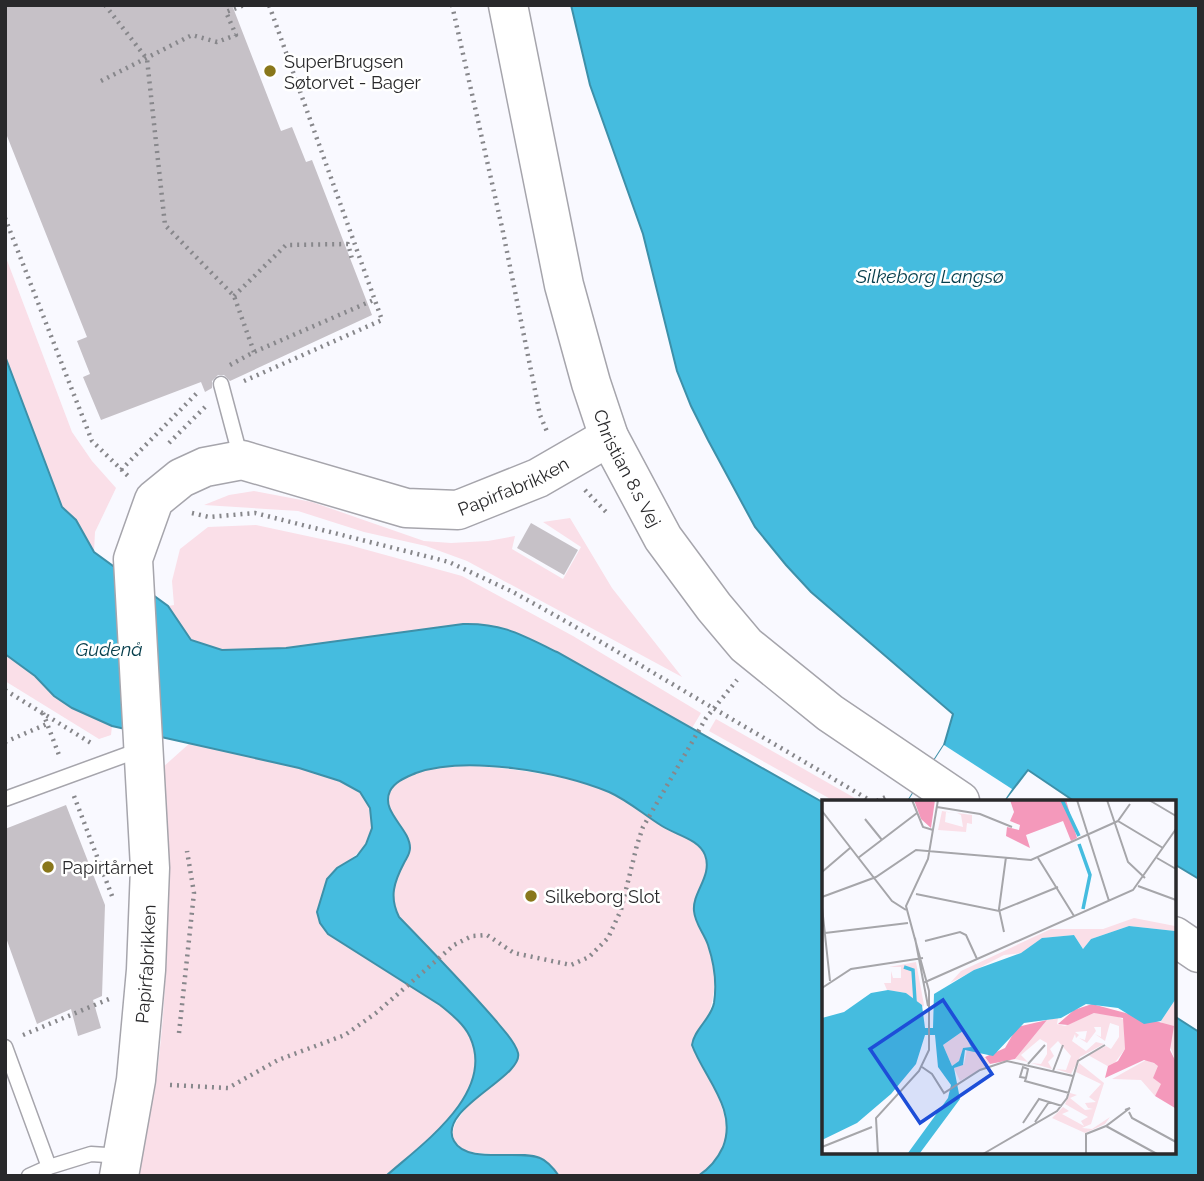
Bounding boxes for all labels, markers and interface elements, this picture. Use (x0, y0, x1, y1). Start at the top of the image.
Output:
place label: SuperBrugsen Søtorvet - Bager (284, 51, 421, 93)
marker: SuperBrugsen Søtorvet - Bager (262, 63, 278, 79)
water label: Silkeborg Langsø (855, 265, 1004, 287)
street label: Christian 8.s Vej (590, 406, 666, 531)
street label: Papirfabrikken (455, 452, 572, 520)
water label: Gudenå (75, 638, 143, 660)
inset map (822, 800, 1176, 1153)
place label: Papirtårnet (62, 857, 153, 878)
marker: Papirtårnet (40, 859, 56, 875)
place label: Silkeborg Slot (545, 886, 660, 907)
marker: Silkeborg Slot (523, 888, 539, 904)
street label: Papirfabrikken (131, 904, 159, 1024)

